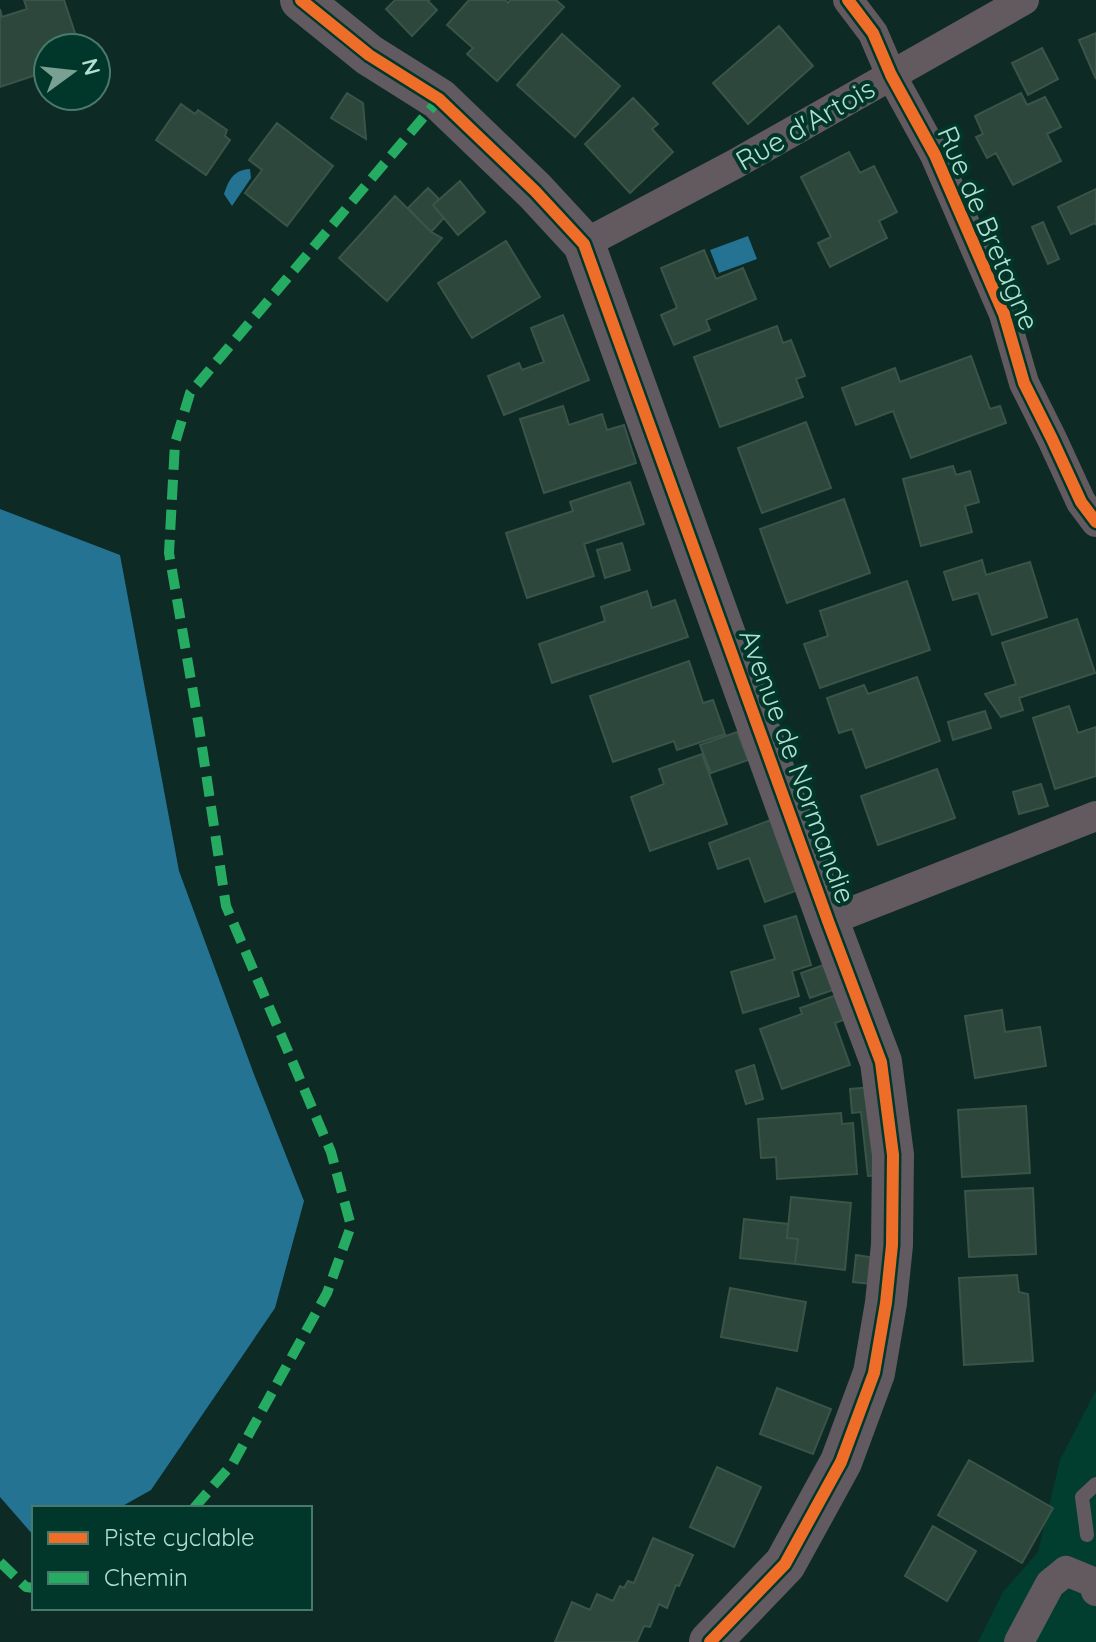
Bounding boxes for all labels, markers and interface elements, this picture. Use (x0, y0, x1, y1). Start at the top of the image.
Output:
north arrow (32, 32, 112, 112)
text: N (76, 55, 107, 78)
street label: Rue d'Artois (729, 70, 881, 178)
street label: Rue de Bretagne (930, 121, 1048, 335)
street label: Avenue de Normandie (732, 624, 864, 908)
legend (32, 1506, 312, 1610)
text: Piste cyclable (104, 1522, 255, 1552)
text: Chemin (104, 1562, 188, 1592)

